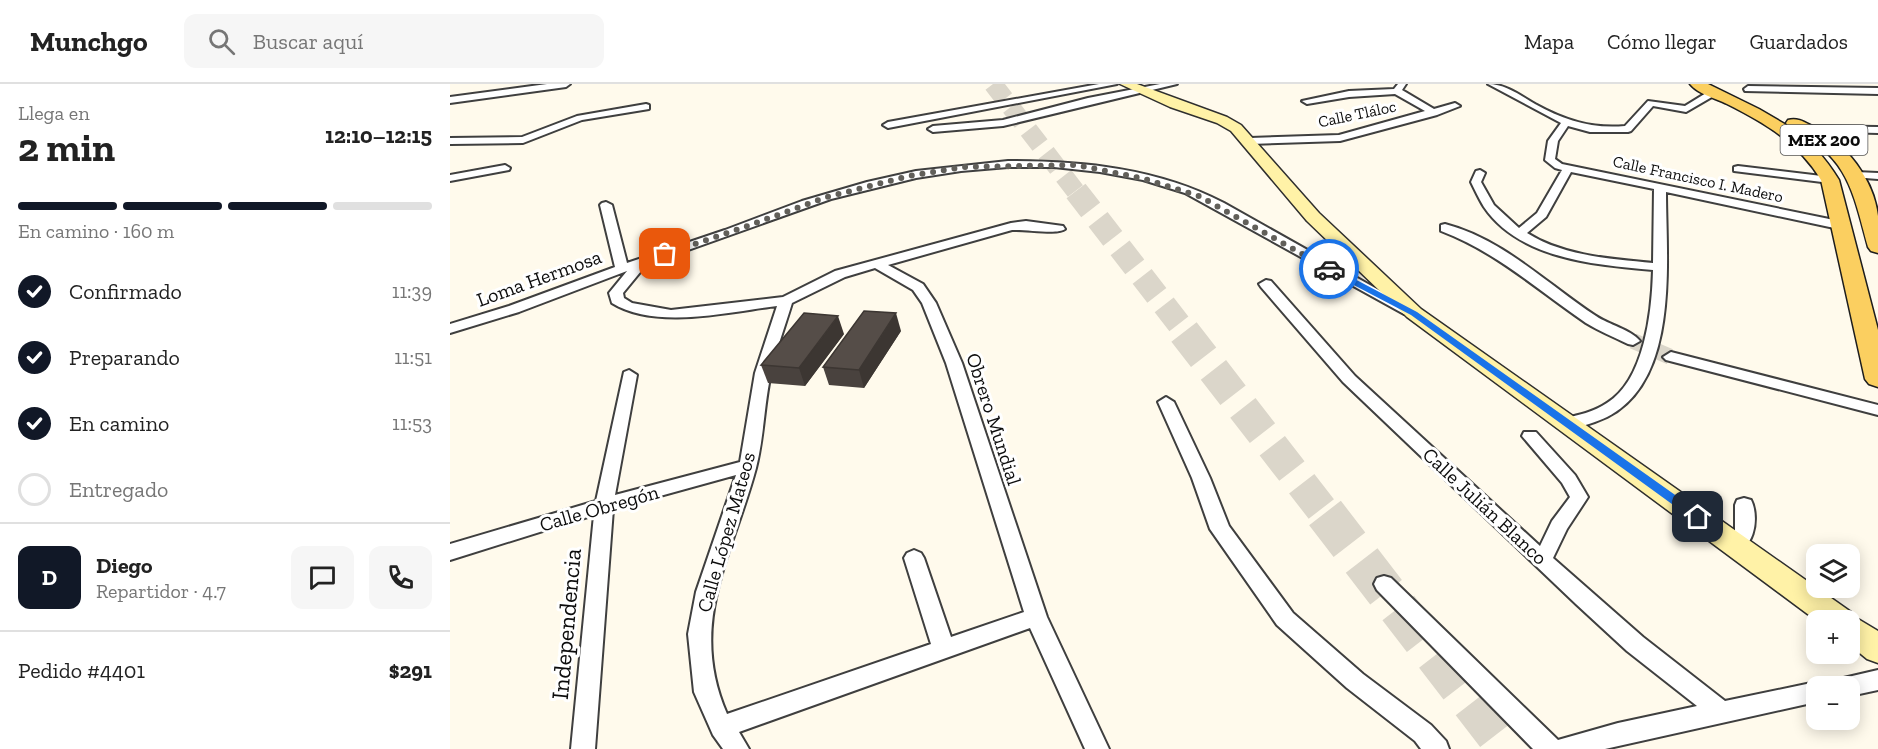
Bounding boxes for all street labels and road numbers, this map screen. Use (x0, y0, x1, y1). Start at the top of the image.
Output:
street label: Calle Tláloc (1316, 96, 1398, 132)
road number: MEX 200 (1780, 125, 1868, 155)
street label: Calle Francisco I. Madero (1611, 152, 1785, 206)
street label: Loma Hermosa (473, 244, 605, 312)
street label: Obrero Mundial (961, 350, 1027, 488)
street label: Calle Julián Blanco (1418, 442, 1552, 570)
street label: Calle López Mateos (692, 449, 760, 615)
street label: Calle Obregón (537, 479, 662, 536)
street label: Independencia (545, 547, 587, 701)

